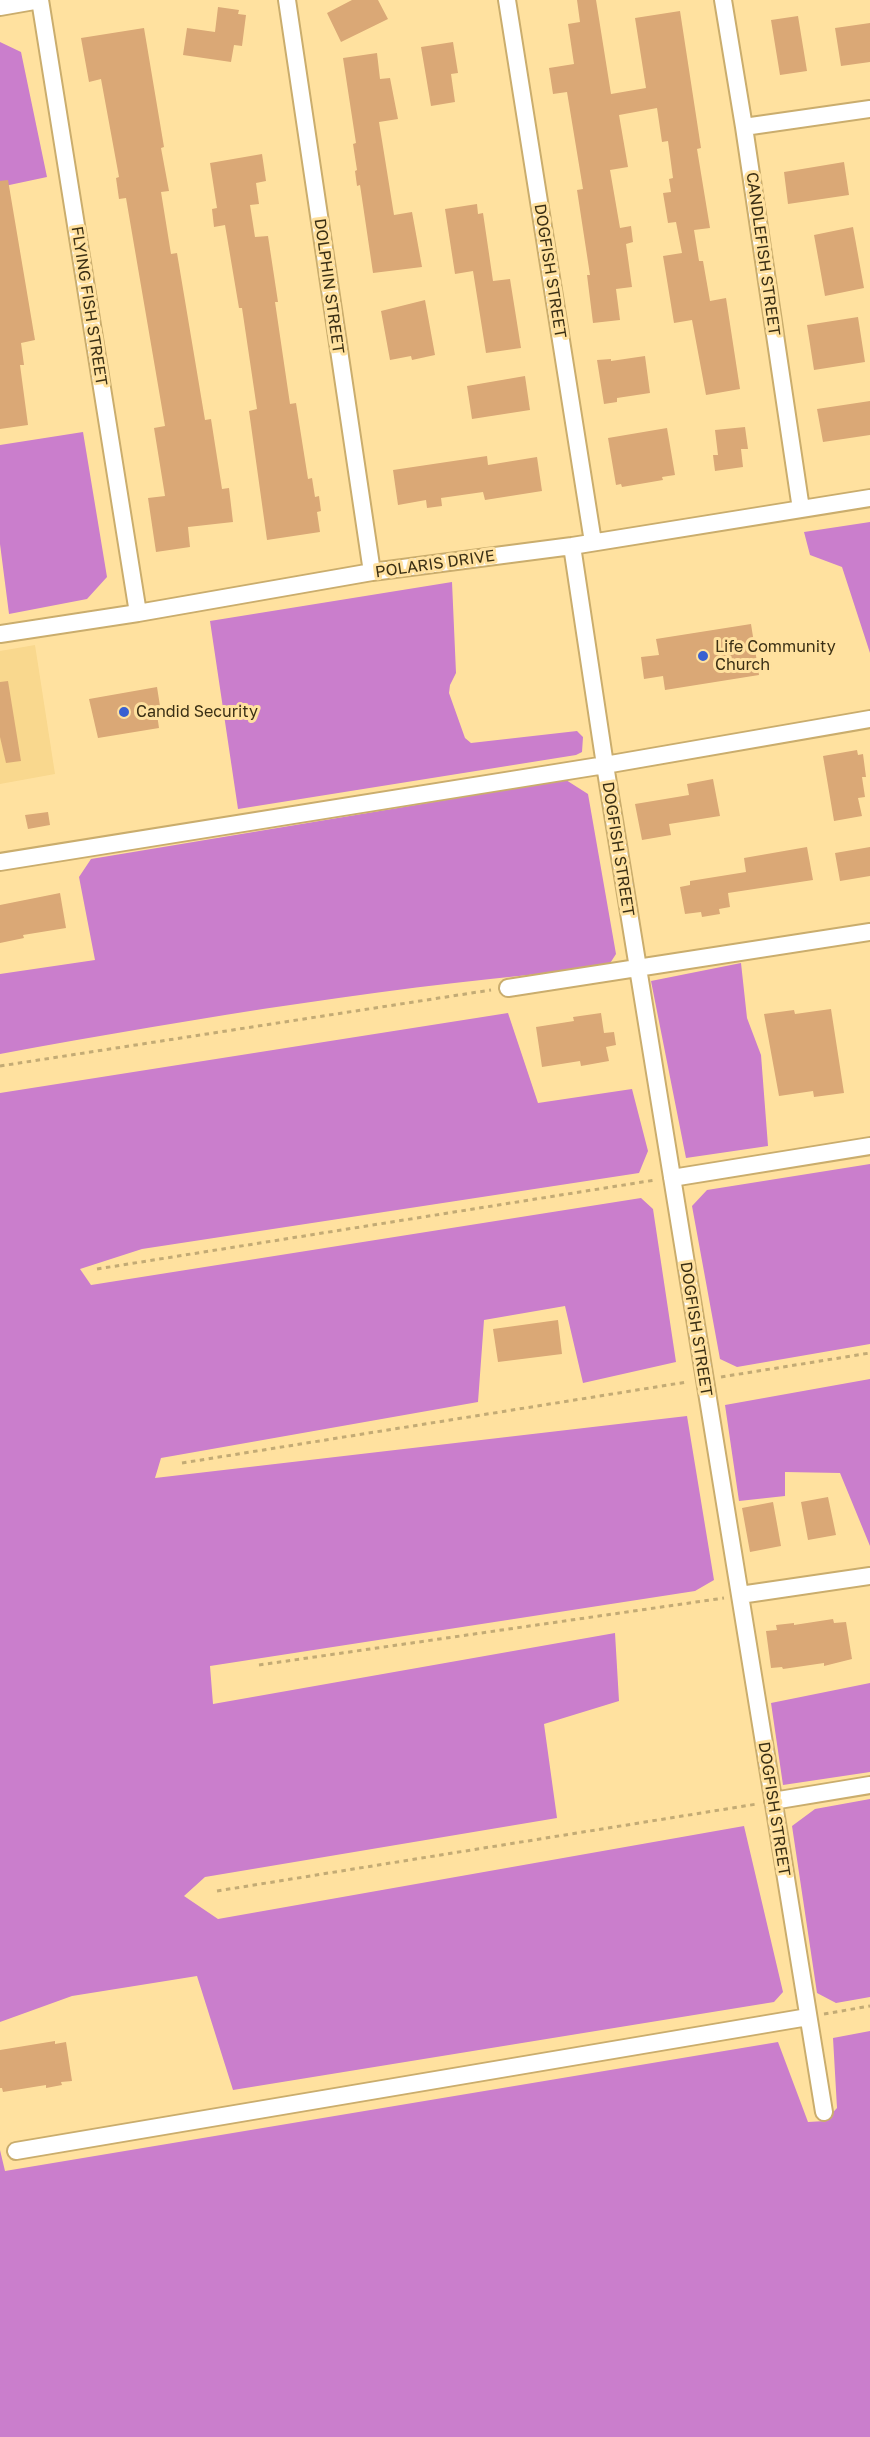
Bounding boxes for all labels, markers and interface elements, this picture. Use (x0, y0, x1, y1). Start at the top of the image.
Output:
street label: CANDLEFISH STREET (742, 171, 784, 337)
street label: DOGFISH STREET (530, 202, 570, 340)
street label: DOLPHIN STREET (310, 217, 348, 355)
street label: FLYING FISH STREET (67, 225, 111, 387)
street label: POLARIS DRIVE (374, 546, 496, 582)
place label: Life Community Church (715, 637, 836, 675)
marker: Life Community Church (696, 649, 710, 663)
place label: Candid Security (136, 702, 258, 722)
marker: Candid Security (117, 705, 131, 719)
street label: DOGFISH STREET (598, 780, 638, 918)
street label: DOGFISH STREET (676, 1260, 716, 1398)
street label: DOGFISH STREET (754, 1740, 794, 1878)

